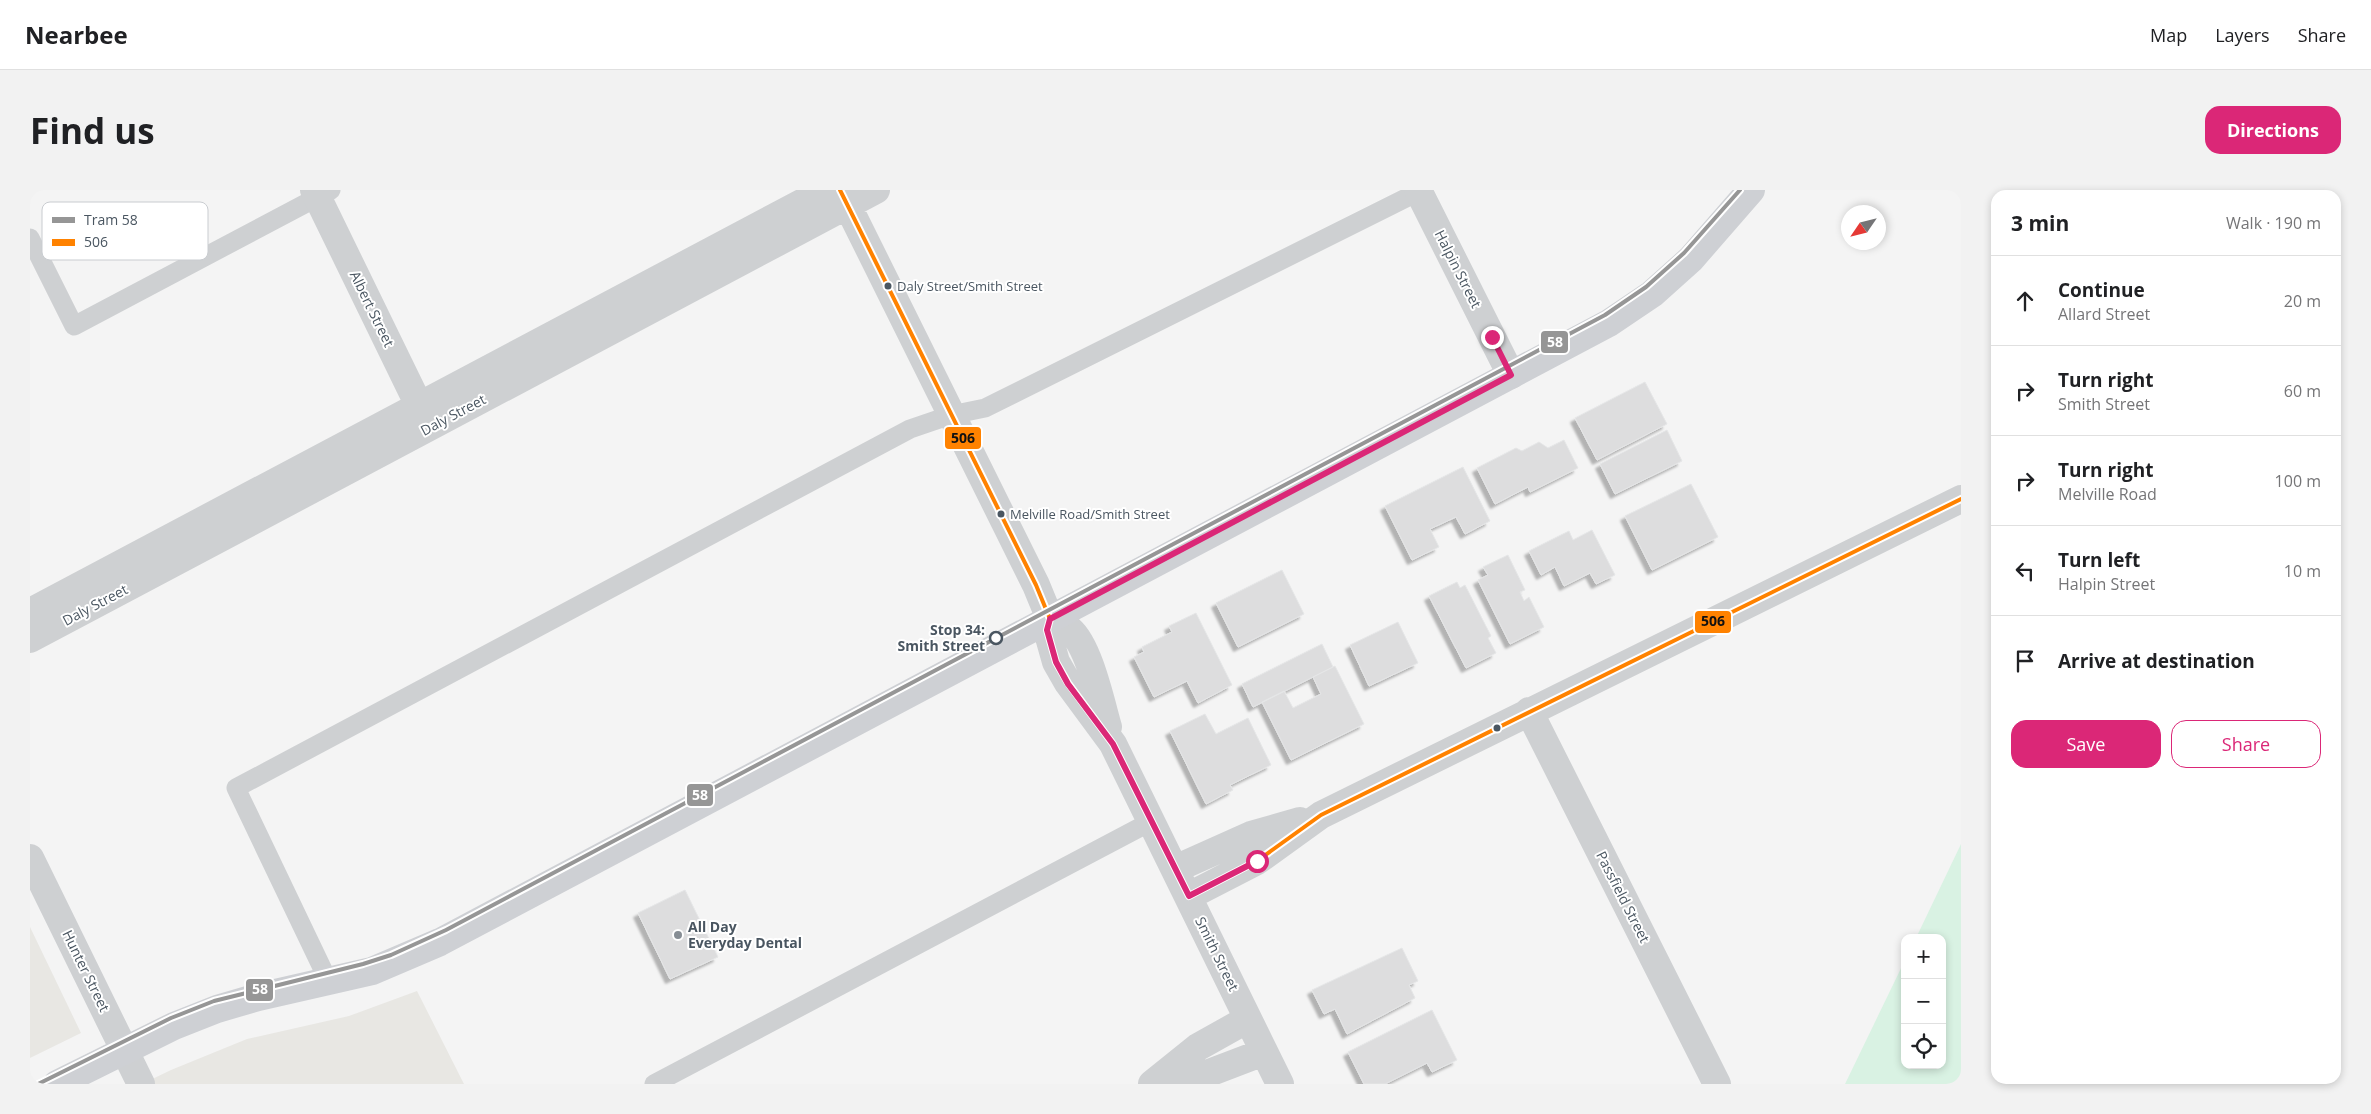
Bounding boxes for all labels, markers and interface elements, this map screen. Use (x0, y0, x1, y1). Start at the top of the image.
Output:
text: Nearbee (25, 18, 128, 51)
text: Map (2150, 23, 2187, 47)
text: Layers (2215, 23, 2270, 47)
text: Share (2298, 23, 2346, 47)
button: Directions (2205, 106, 2341, 154)
text: Find us (30, 107, 155, 154)
legend (42, 202, 208, 260)
north arrow (1841, 205, 1886, 250)
text: 3 min (2011, 209, 2069, 237)
text: Tram 58 (84, 210, 138, 229)
text: Walk · 190 m (2226, 212, 2321, 234)
street label: Halpin Street (1431, 227, 1486, 311)
text: 506 (84, 232, 108, 251)
street label: Albert Street (346, 268, 399, 350)
place label: Daly Street/Smith Street (897, 277, 1043, 295)
text: Continue (2058, 277, 2145, 303)
marker: Daly Street/Smith Street (883, 281, 893, 291)
icon: ahead (2011, 287, 2039, 315)
text: 20 m (2284, 290, 2321, 312)
text: Allard Street (2058, 303, 2150, 325)
route end (1481, 326, 1504, 349)
line badge: 58 (1540, 330, 1569, 354)
text: 58 (1547, 332, 1563, 351)
text: Turn right (2058, 367, 2153, 393)
icon: right (2011, 377, 2039, 405)
text: 60 m (2284, 380, 2321, 402)
street label: Daly Street (417, 389, 489, 440)
text: Smith Street (2058, 393, 2150, 415)
line badge: 506 (944, 426, 982, 450)
text: 506 (951, 428, 975, 447)
text: Turn right (2058, 457, 2153, 483)
icon: right (2011, 467, 2039, 495)
text: 100 m (2275, 470, 2321, 492)
text: Melville Road (2058, 483, 2157, 505)
place label: Melville Road/Smith Street (1010, 505, 1170, 523)
marker: Melville Road/Smith Street (996, 509, 1006, 519)
text: Turn left (2058, 547, 2140, 573)
icon: left (2011, 557, 2039, 585)
text: 10 m (2284, 560, 2321, 582)
text: Halpin Street (2058, 573, 2155, 595)
street label: Daly Street (59, 579, 131, 630)
line badge: 506 (1694, 610, 1732, 634)
text: 506 (1701, 611, 1725, 630)
place label: Stop 34: Smith Street (898, 620, 985, 655)
marker: Stop 34: Smith Street (989, 631, 1003, 645)
icon: arrive (2011, 647, 2039, 675)
text: Arrive at destination (2058, 648, 2255, 674)
button: Save (2011, 720, 2161, 768)
button: Share (2171, 720, 2321, 768)
unlabelled marker (1492, 723, 1502, 733)
line badge: 58 (686, 783, 714, 807)
text: 58 (692, 785, 708, 804)
street label: Passfield Street (1592, 848, 1655, 946)
route start (1246, 850, 1269, 873)
street label: Smith Street (1191, 913, 1244, 994)
place label: All Day Everyday Dental (688, 917, 802, 952)
street label: Hunter Street (58, 927, 114, 1015)
marker: All Day Everyday Dental (672, 929, 684, 941)
map controls (1901, 934, 1946, 1069)
button: + (1901, 934, 1946, 979)
line badge: 58 (245, 978, 274, 1002)
text: 58 (252, 979, 268, 998)
button: − (1901, 979, 1946, 1024)
button: locate (1901, 1024, 1946, 1069)

